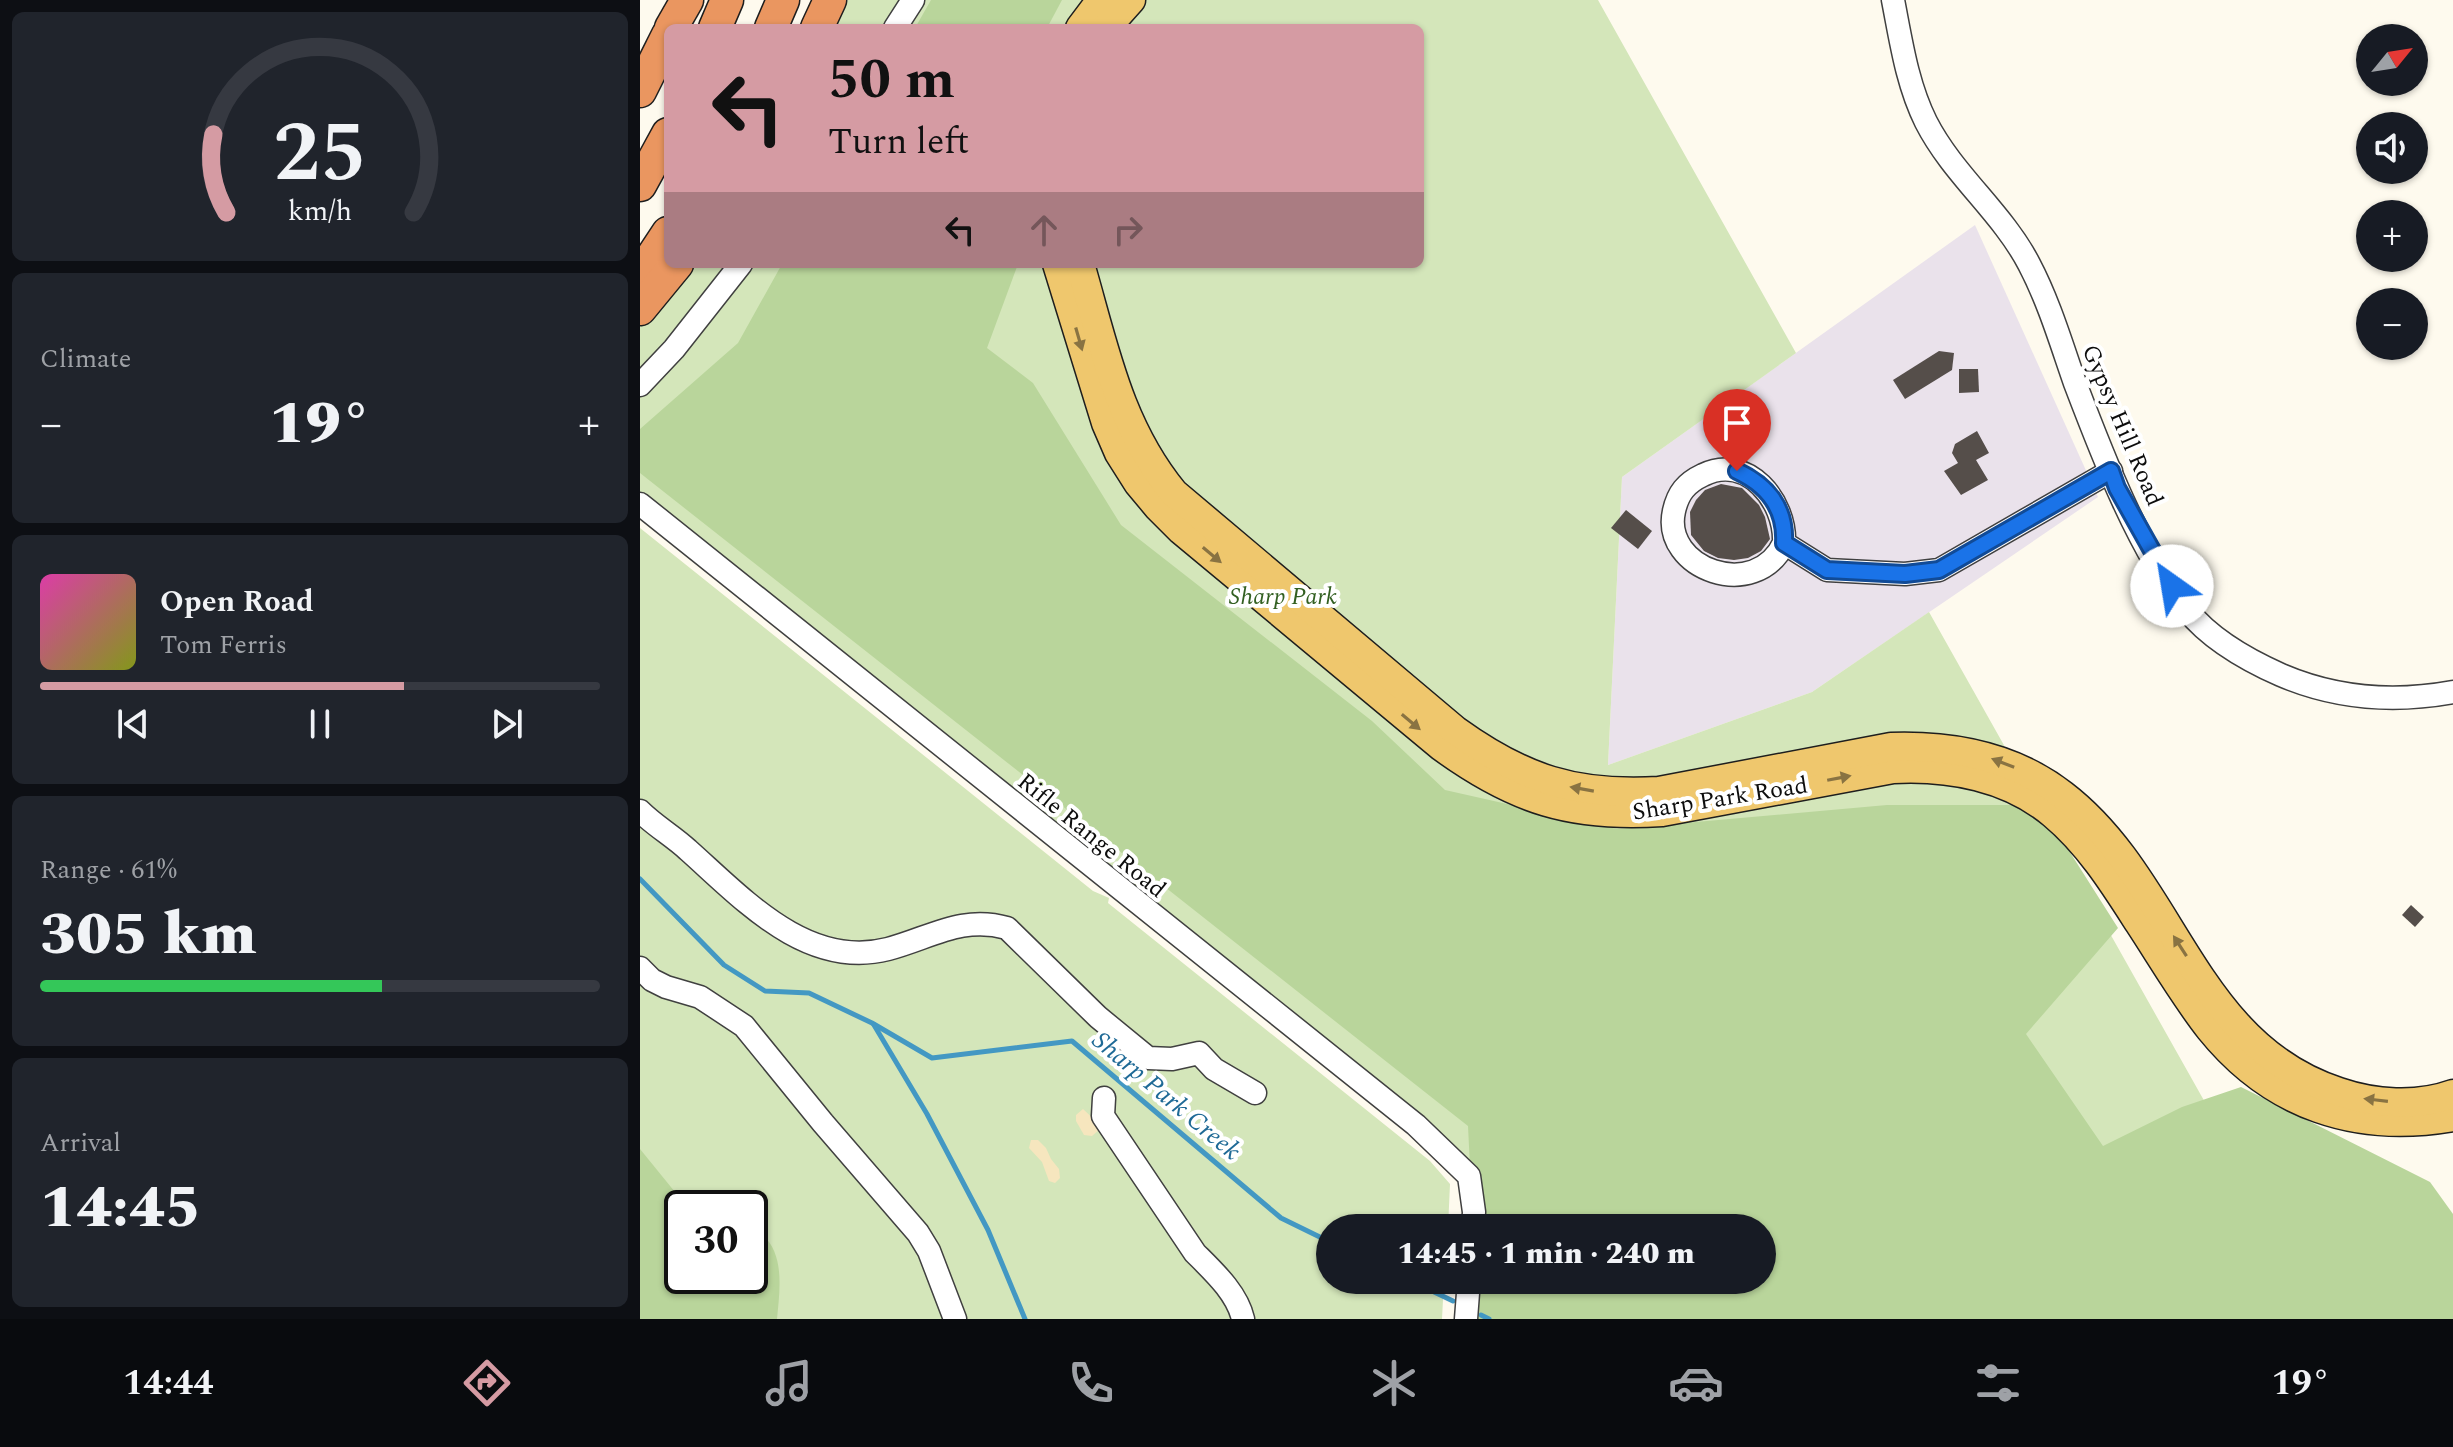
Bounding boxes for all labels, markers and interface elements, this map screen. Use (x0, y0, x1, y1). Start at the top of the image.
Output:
north arrow (2356, 24, 2428, 96)
map controls (2356, 24, 2428, 360)
text: 50 m (828, 38, 955, 123)
icon: left (696, 56, 800, 160)
text: 25 (273, 90, 367, 217)
button: sound (2356, 112, 2428, 184)
text: Turn left (828, 115, 969, 170)
text: km/h (288, 190, 352, 233)
button: + (2356, 200, 2428, 272)
icon: left (938, 208, 982, 252)
icon: ahead (1022, 208, 1066, 252)
icon: right (1106, 208, 1150, 252)
button: − (2356, 288, 2428, 360)
one-way arrow (1073, 327, 1086, 351)
text: Climate (40, 339, 131, 379)
street label: Gypsy Hill Road (2072, 339, 2172, 512)
text: 19° (269, 378, 371, 470)
pin (1703, 389, 1771, 471)
text: − (40, 391, 62, 458)
text: + (578, 391, 600, 458)
icon: arrive (1715, 401, 1759, 445)
position arrow (2130, 544, 2214, 628)
one-way arrow (1202, 546, 1222, 563)
text: Open Road (160, 579, 314, 625)
park label: Sharp Park (1229, 579, 1337, 615)
text: Tom Ferris (160, 625, 287, 665)
icon: previous (111, 702, 155, 746)
icon: pause (298, 702, 342, 746)
icon: next (485, 702, 529, 746)
one-way arrow (1401, 713, 1421, 730)
one-way arrow (1991, 756, 2015, 769)
street label: Rifle Range Road (1009, 764, 1174, 907)
street label: Sharp Park Road (1630, 767, 1810, 831)
one-way arrow (1827, 771, 1852, 783)
one-way arrow (1569, 782, 1594, 795)
text: Range · 61% (40, 850, 177, 890)
text: 305 km (40, 889, 257, 981)
one-way arrow (2173, 935, 2187, 957)
water label: Sharp Park Creek (1083, 1021, 1250, 1170)
one-way arrow (2363, 1093, 2388, 1106)
text: Arrival (40, 1123, 121, 1163)
text: 14:45 (40, 1162, 201, 1254)
speed limit sign: 30 (664, 1190, 768, 1294)
text: 14:45 · 1 min · 240 m (1397, 1231, 1695, 1277)
icon: directions (459, 1355, 515, 1411)
icon: music (761, 1355, 817, 1411)
icon: phone (1063, 1355, 1119, 1411)
icon: climate (1366, 1355, 1422, 1411)
icon: car (1668, 1355, 1724, 1411)
icon: filters (1970, 1355, 2026, 1411)
text: 14:44 (123, 1356, 213, 1411)
text: 19° (2272, 1356, 2330, 1411)

